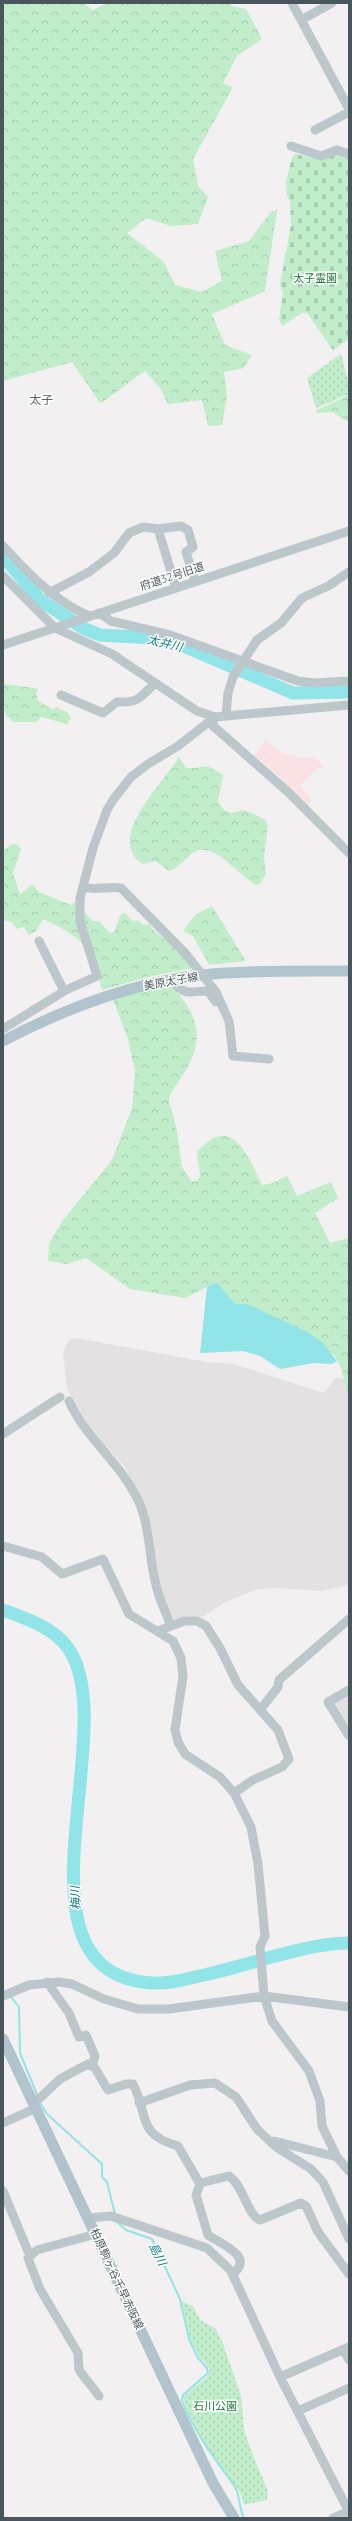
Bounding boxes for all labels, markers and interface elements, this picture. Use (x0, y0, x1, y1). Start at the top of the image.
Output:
park label: 太子霊園 (293, 271, 337, 285)
district label: 太子 (29, 392, 53, 407)
street label: 府道32号旧道 (138, 559, 206, 593)
water label: 太井川 (146, 632, 186, 655)
street label: 美原太子線 (143, 969, 199, 993)
water label: 梅川 (67, 1884, 83, 1911)
street label: 柏原駒ヶ谷千早赤阪線 (87, 2226, 147, 2332)
water label: 島川 (146, 2240, 171, 2270)
park label: 石川公園 (193, 2399, 237, 2413)

